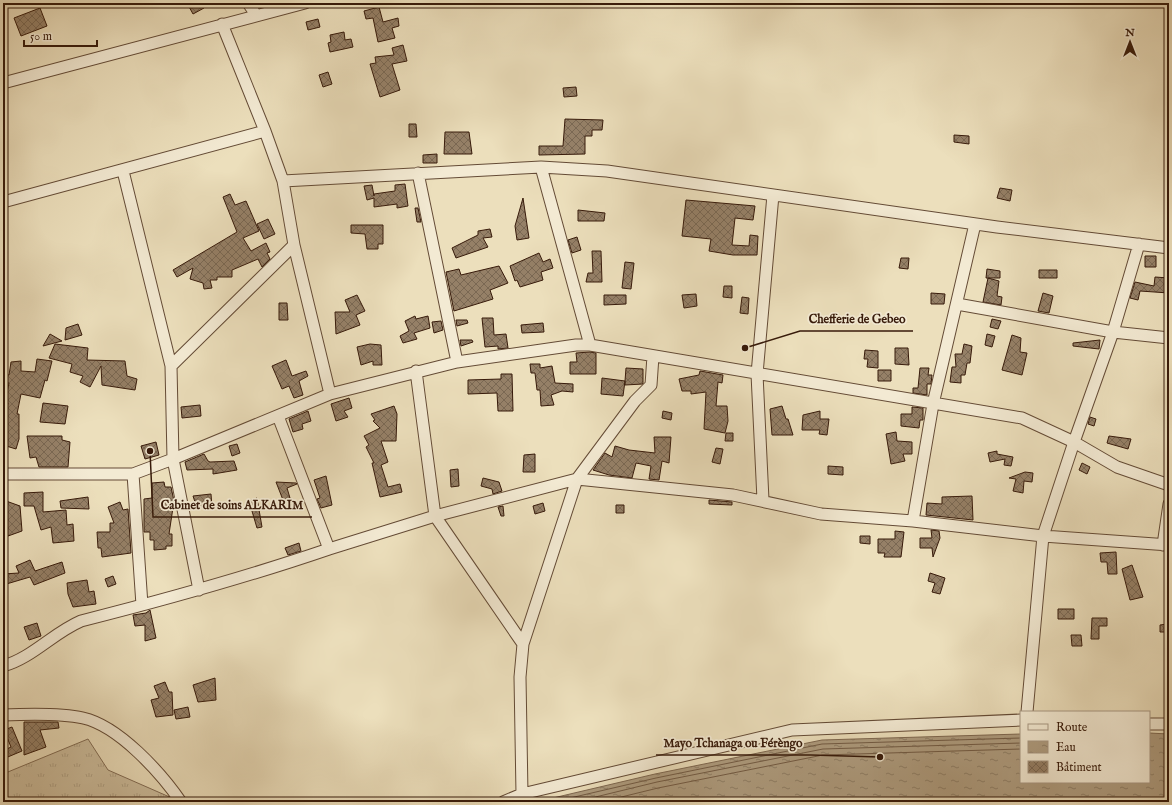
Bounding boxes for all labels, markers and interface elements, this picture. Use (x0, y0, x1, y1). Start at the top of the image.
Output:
scale bar (24, 22, 97, 48)
north arrow (1110, 22, 1150, 62)
text: N (1124, 26, 1135, 40)
text: 50 m (30, 29, 52, 44)
callout: Chefferie de Gebeo (800, 307, 913, 331)
text: Chefferie de Gebeo (809, 312, 906, 327)
callout: Cabinet de soins ALKARIM (153, 493, 312, 517)
text: Cabinet de soins ALKARIM (161, 498, 304, 513)
legend (1020, 711, 1150, 783)
text: Route (1056, 720, 1088, 735)
callout: Mayo Tchanaga ou Férèngo (656, 731, 811, 755)
text: Mayo Tchanaga ou Férèngo (664, 736, 803, 752)
text: Eau (1056, 740, 1076, 755)
text: Bâtiment (1056, 760, 1102, 775)

